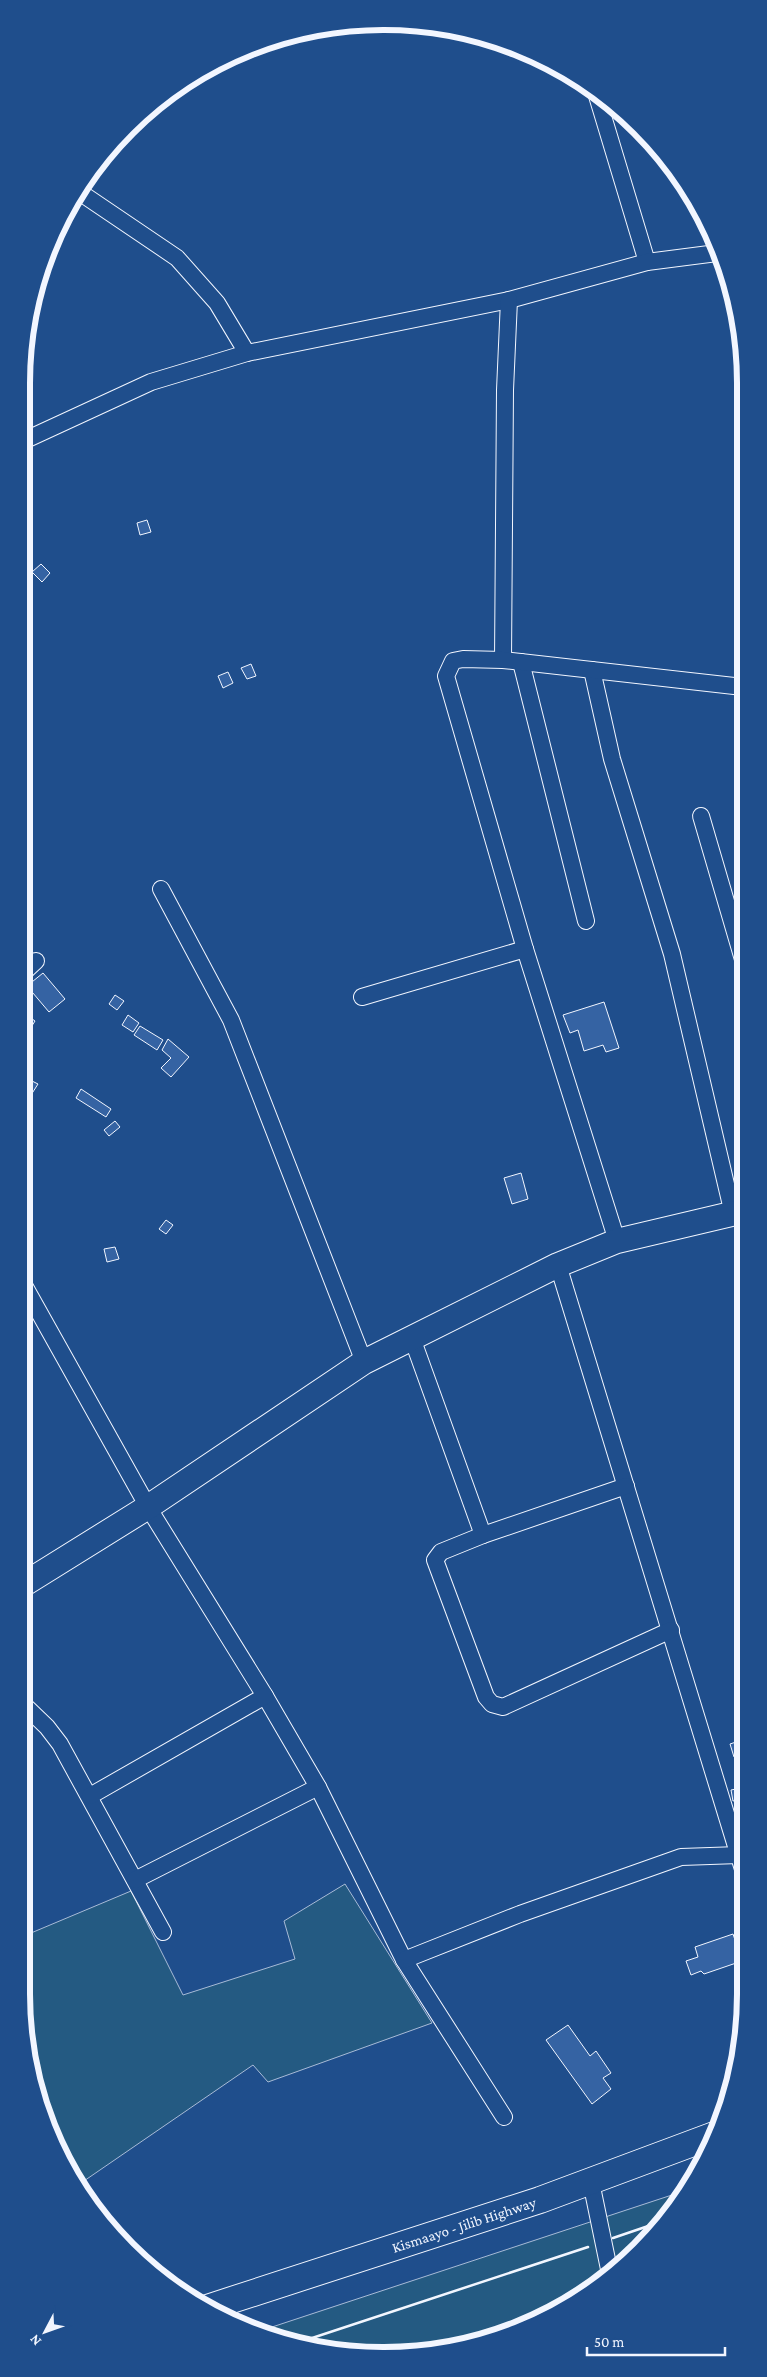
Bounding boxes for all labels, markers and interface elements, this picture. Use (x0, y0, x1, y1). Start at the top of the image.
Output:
street label: Kismaayo - Jilib Highway (390, 2194, 538, 2257)
north arrow (20, 2307, 70, 2357)
scale bar (587, 2324, 724, 2356)
text: N (26, 2331, 44, 2349)
text: 50 m (594, 2334, 624, 2350)

